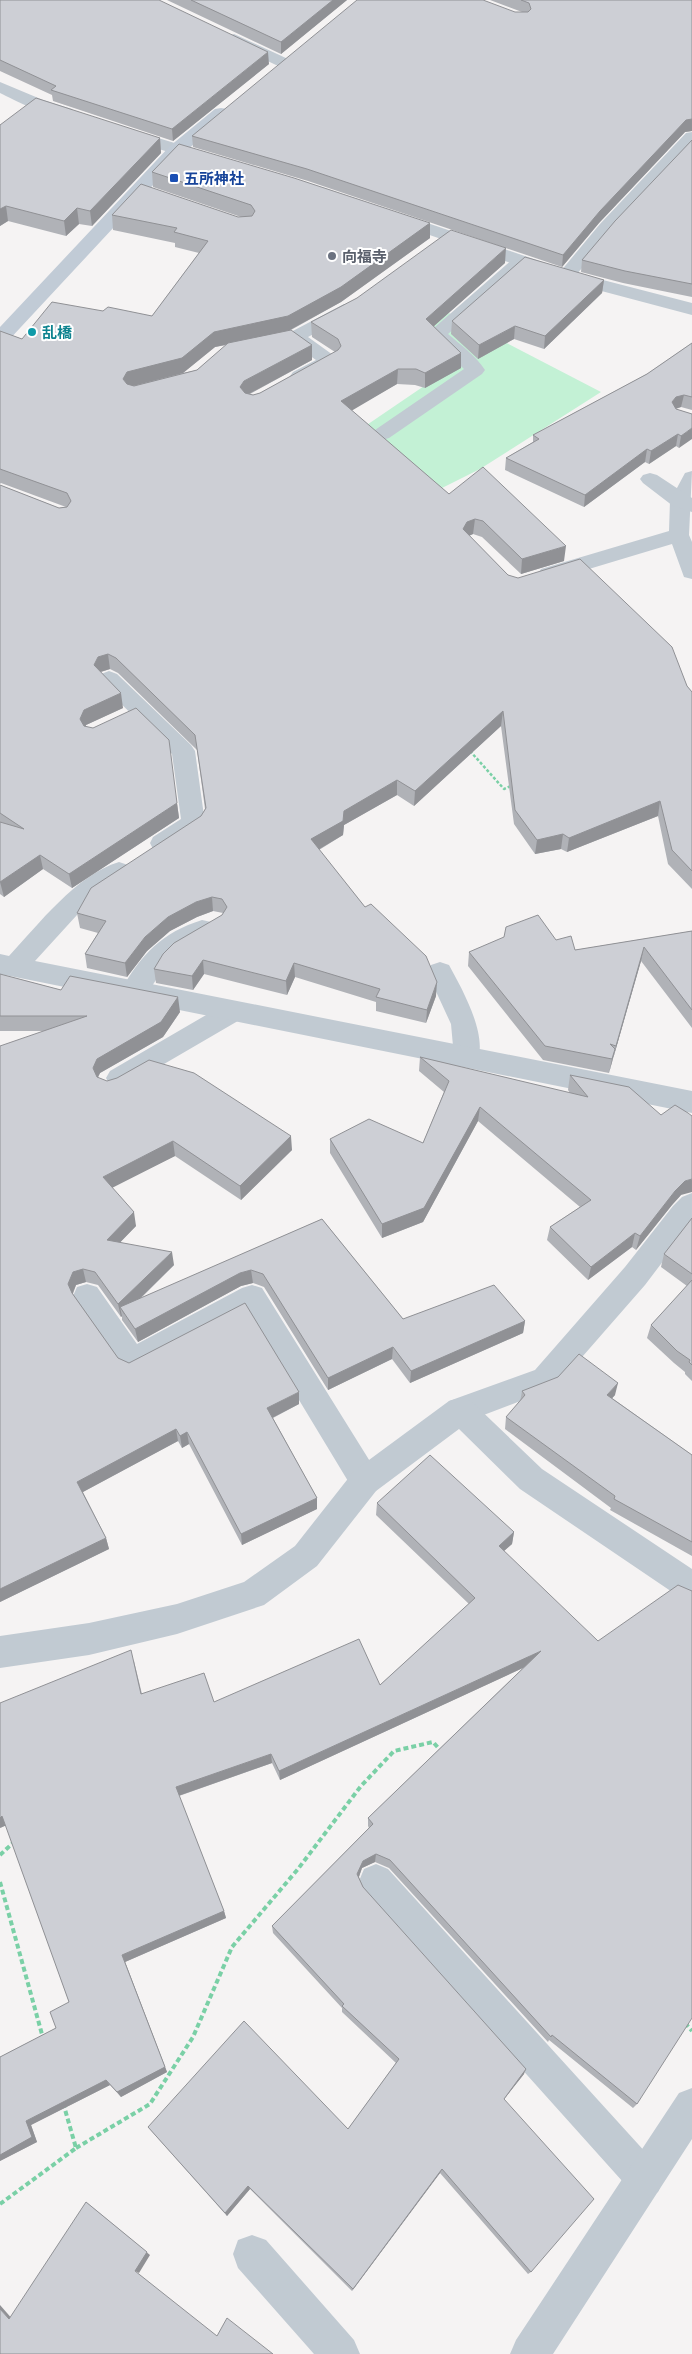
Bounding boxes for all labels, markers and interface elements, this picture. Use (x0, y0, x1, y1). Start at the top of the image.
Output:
place label: 五所神社 (184, 167, 244, 190)
marker: 五所神社 (168, 172, 180, 184)
place label: 向福寺 (342, 245, 387, 268)
marker: 向福寺 (326, 250, 338, 262)
place label: 乱橋 (42, 321, 73, 344)
marker: 乱橋 (26, 326, 38, 338)

